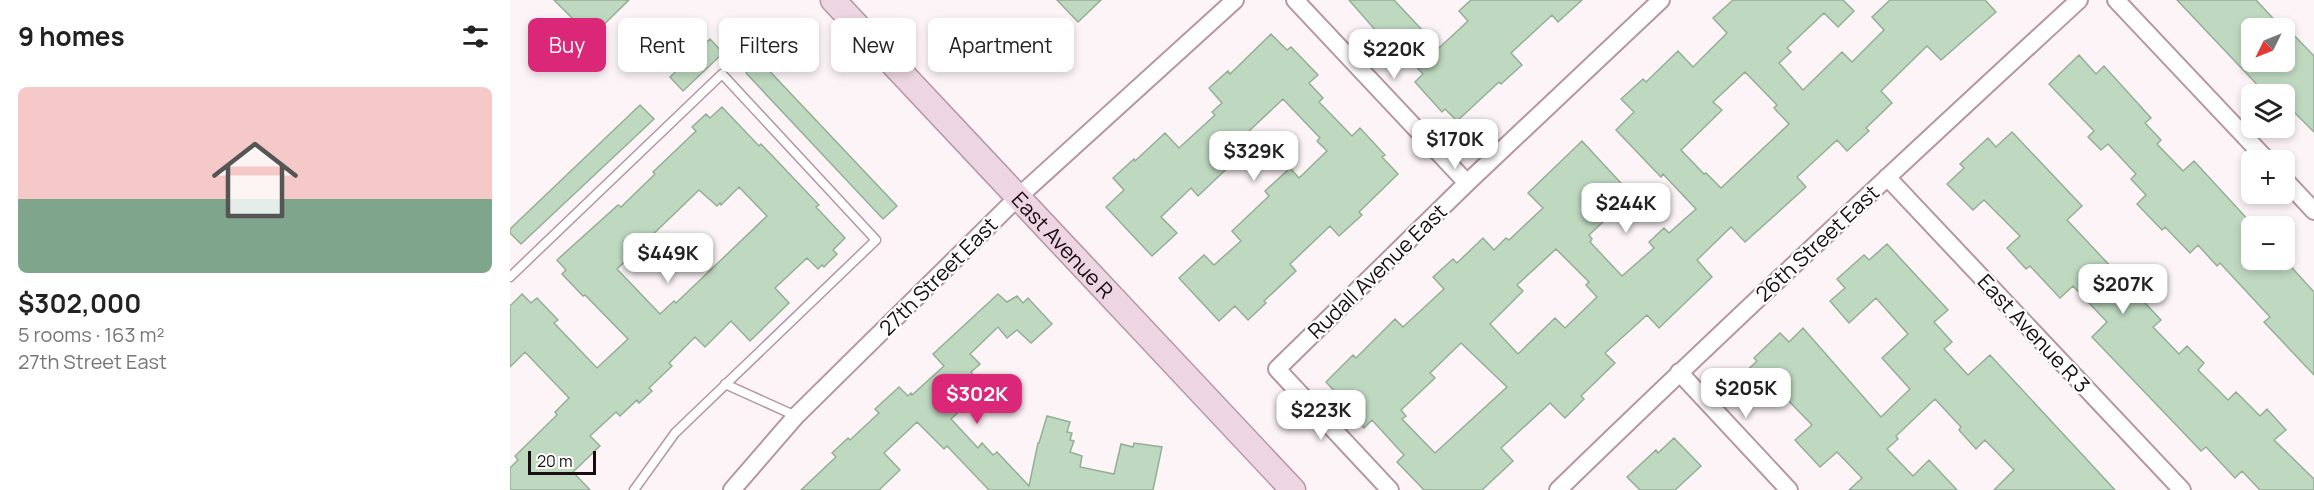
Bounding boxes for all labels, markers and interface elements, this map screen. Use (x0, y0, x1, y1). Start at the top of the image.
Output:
text: 9 homes (18, 18, 125, 54)
chip: Buy (528, 18, 606, 72)
chip: Rent (618, 18, 707, 72)
chip: Filters (719, 18, 819, 72)
chip: New (831, 18, 916, 72)
chip: Apartment (928, 18, 1074, 72)
north arrow (2241, 18, 2295, 72)
map controls (2241, 18, 2295, 270)
icon: filters (459, 20, 492, 53)
pin: $220K (1352, 29, 1436, 80)
text: $220K (1363, 35, 1425, 62)
button: layers (2241, 84, 2295, 138)
pin: $170K (1413, 119, 1497, 170)
text: $170K (1426, 125, 1484, 152)
icon: home (201, 126, 309, 234)
pin: $329K (1212, 131, 1296, 182)
text: $329K (1223, 137, 1285, 164)
button: + (2241, 150, 2295, 204)
street label: 26th Street East (1749, 179, 1885, 307)
pin: $244K (1584, 183, 1668, 234)
street label: East Avenue R (1006, 186, 1120, 304)
text: $244K (1595, 189, 1657, 216)
street label: Rudall Avenue East (1301, 197, 1453, 345)
street label: 27th Street East (873, 211, 1003, 341)
button: − (2241, 216, 2295, 270)
pin: $449K (626, 233, 710, 284)
text: $449K (637, 239, 699, 266)
pin: $207K (2081, 264, 2165, 315)
street label: East Avenue R 3 (1972, 268, 2096, 398)
text: $207K (2092, 270, 2154, 297)
text: $302,000 (18, 285, 141, 321)
text: 5 rooms · 163 m² (18, 321, 164, 348)
text: 27th Street East (18, 348, 167, 375)
pin: $205K (1704, 368, 1788, 419)
pin: $302K (935, 374, 1019, 425)
text: $205K (1715, 374, 1777, 401)
text: $302K (946, 380, 1008, 407)
pin: $223K (1279, 390, 1363, 441)
text: $223K (1291, 396, 1351, 423)
scale bar (528, 448, 596, 476)
text: 20 m (537, 450, 573, 472)

